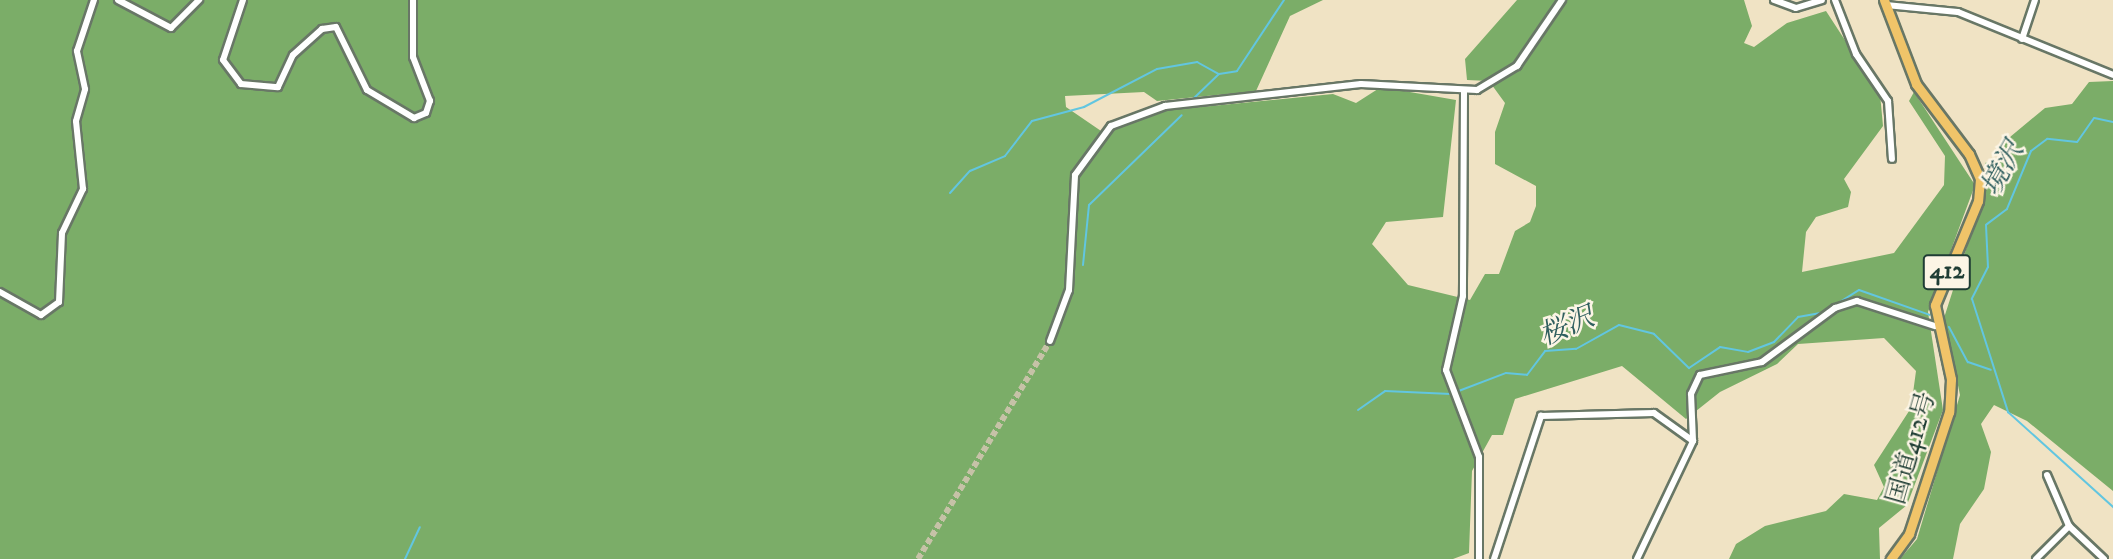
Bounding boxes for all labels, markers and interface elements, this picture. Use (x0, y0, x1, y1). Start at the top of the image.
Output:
water label: 境沢 (1975, 136, 2031, 202)
road number: 412 (1923, 251, 1972, 292)
water label: 桜沢 (1535, 301, 1599, 353)
street label: 国道412号 (1881, 388, 1943, 508)

